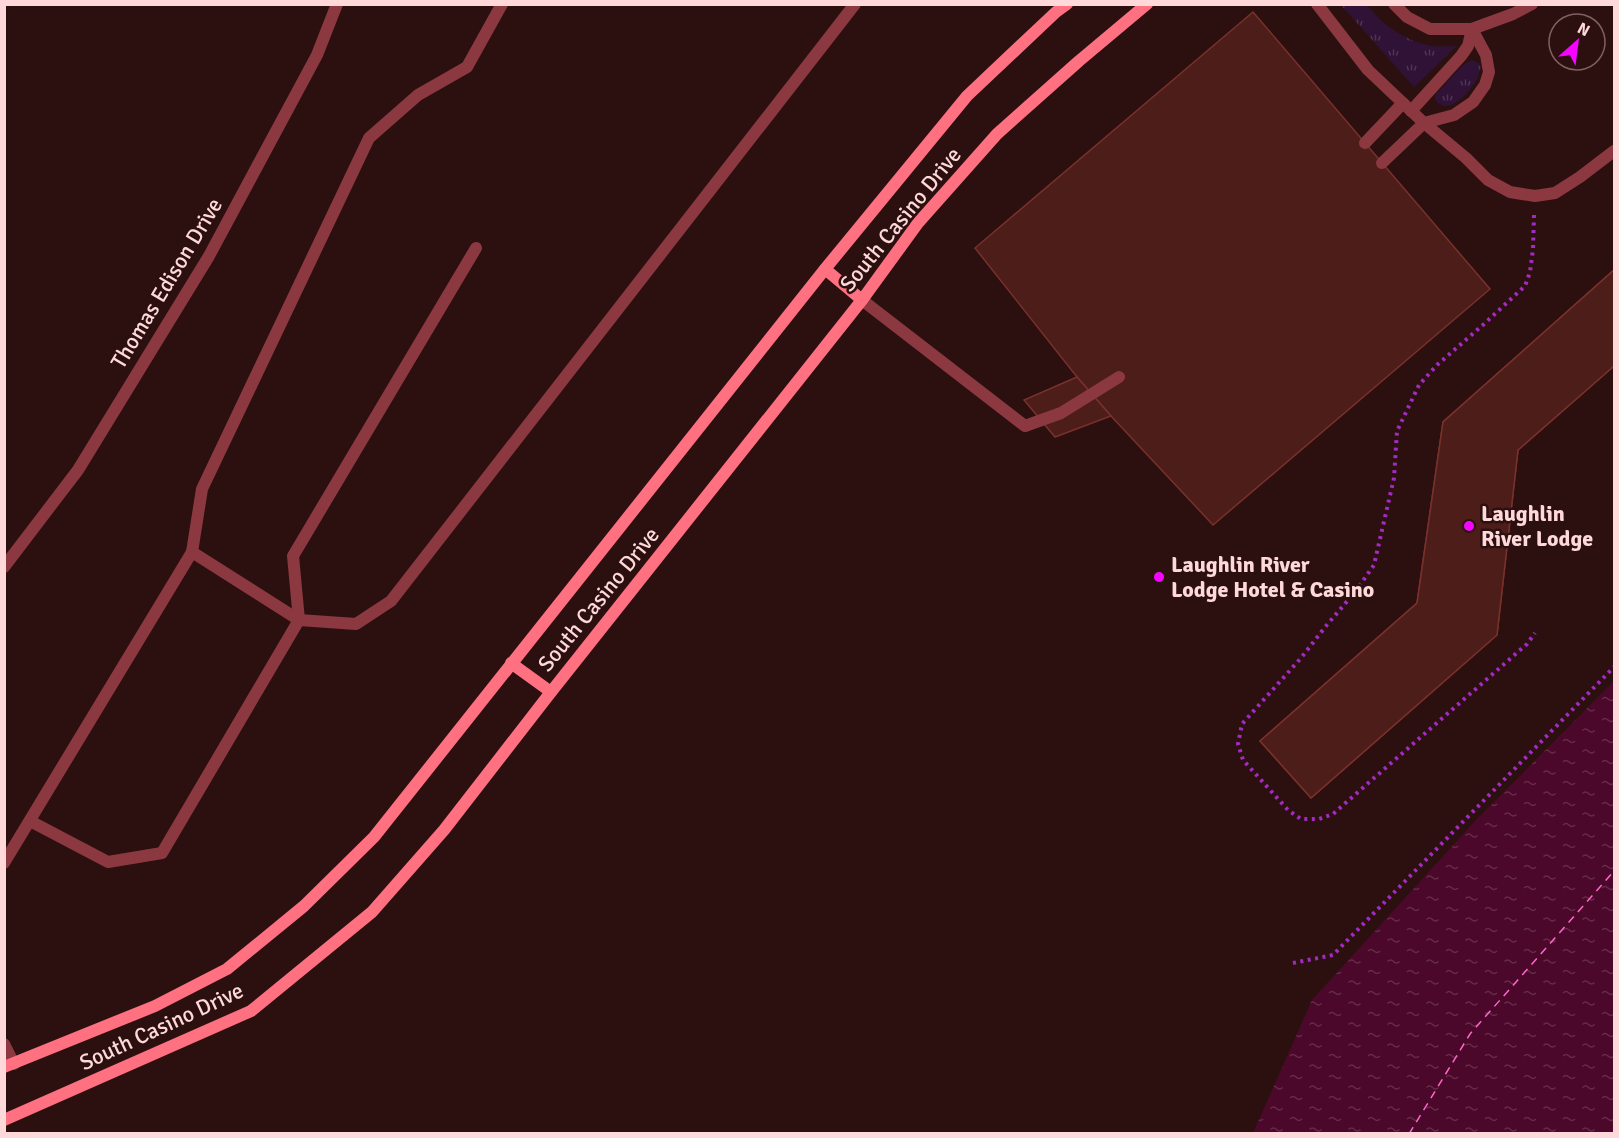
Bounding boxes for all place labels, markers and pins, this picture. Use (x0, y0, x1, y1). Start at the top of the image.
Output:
place label: Laughlin River Lodge (1481, 500, 1593, 552)
marker: Laughlin River Lodge (1462, 519, 1476, 533)
place label: Laughlin River Lodge Hotel & Casino (1171, 551, 1374, 603)
marker: Laughlin River Lodge Hotel & Casino (1152, 570, 1166, 584)

